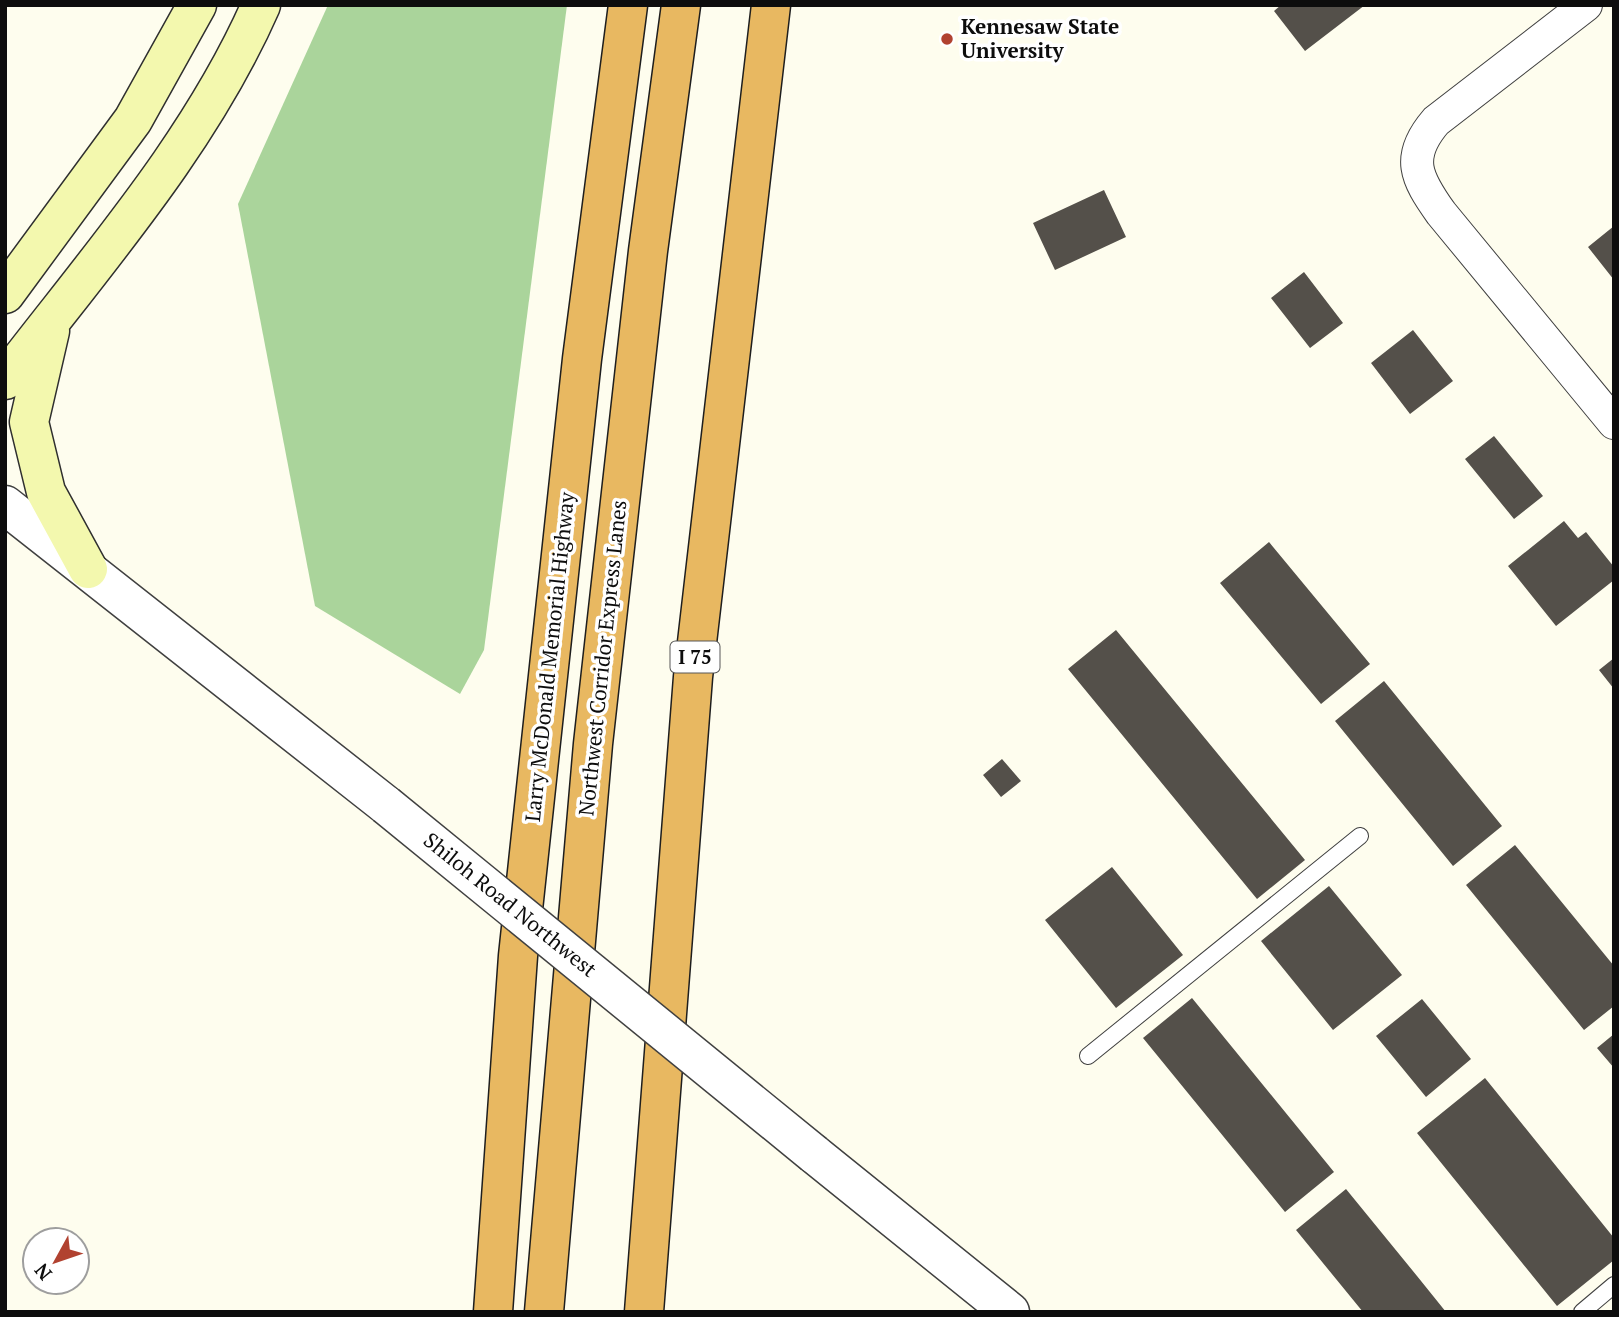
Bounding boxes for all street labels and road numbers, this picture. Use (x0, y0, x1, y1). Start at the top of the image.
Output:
street label: Larry McDonald Memorial Highway (518, 490, 580, 823)
street label: Northwest Corridor Express Lanes (571, 499, 633, 817)
road number: I 75 (670, 642, 720, 672)
street label: Shiloh Road Northwest (418, 826, 603, 983)

